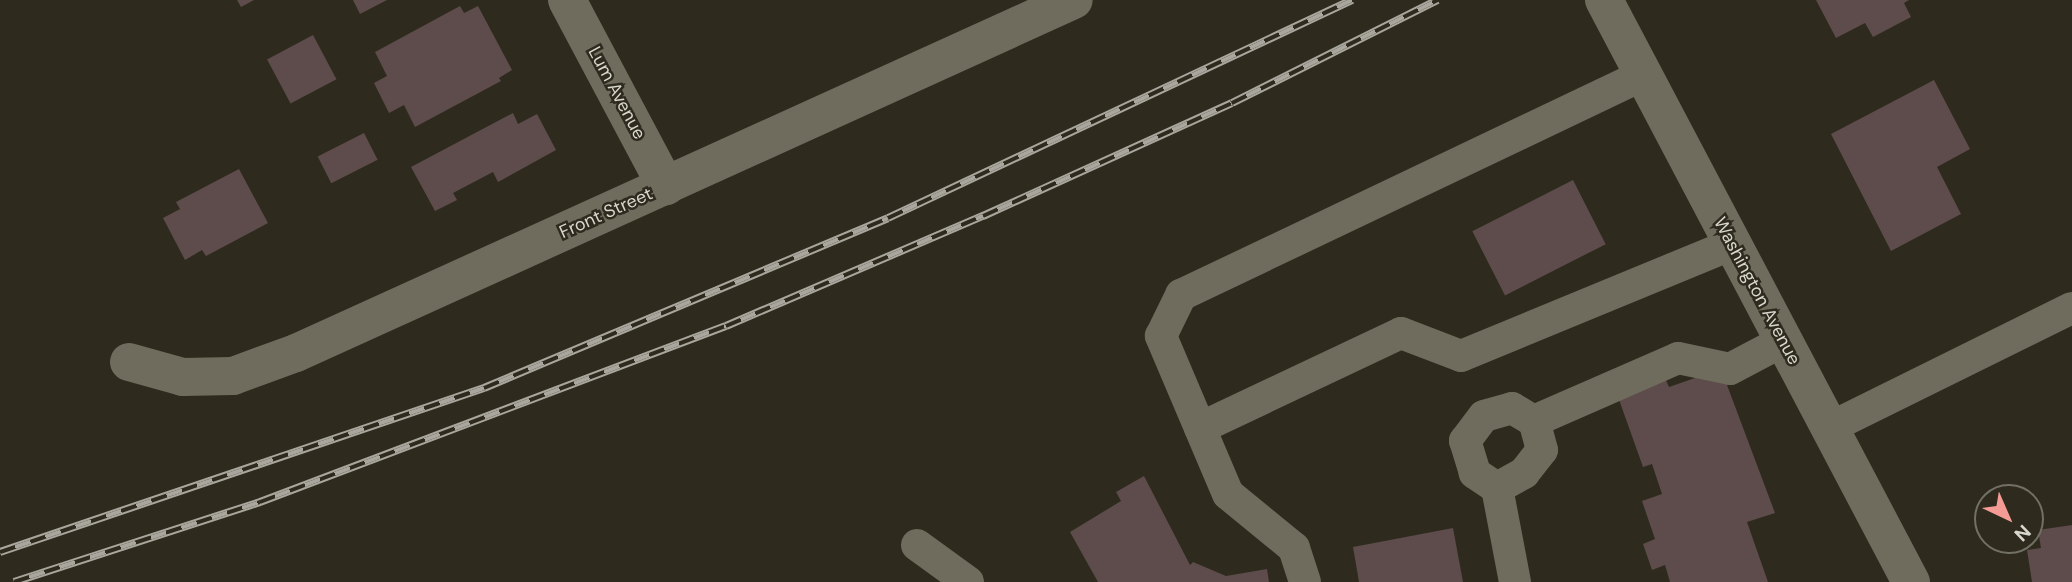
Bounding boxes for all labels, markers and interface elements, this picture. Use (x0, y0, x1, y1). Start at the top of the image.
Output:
street label: Lum Avenue (584, 43, 650, 143)
street label: Front Street (556, 183, 656, 243)
street label: Washington Avenue (1709, 213, 1805, 369)
north arrow (1974, 484, 2044, 554)
text: N (2009, 519, 2036, 547)

